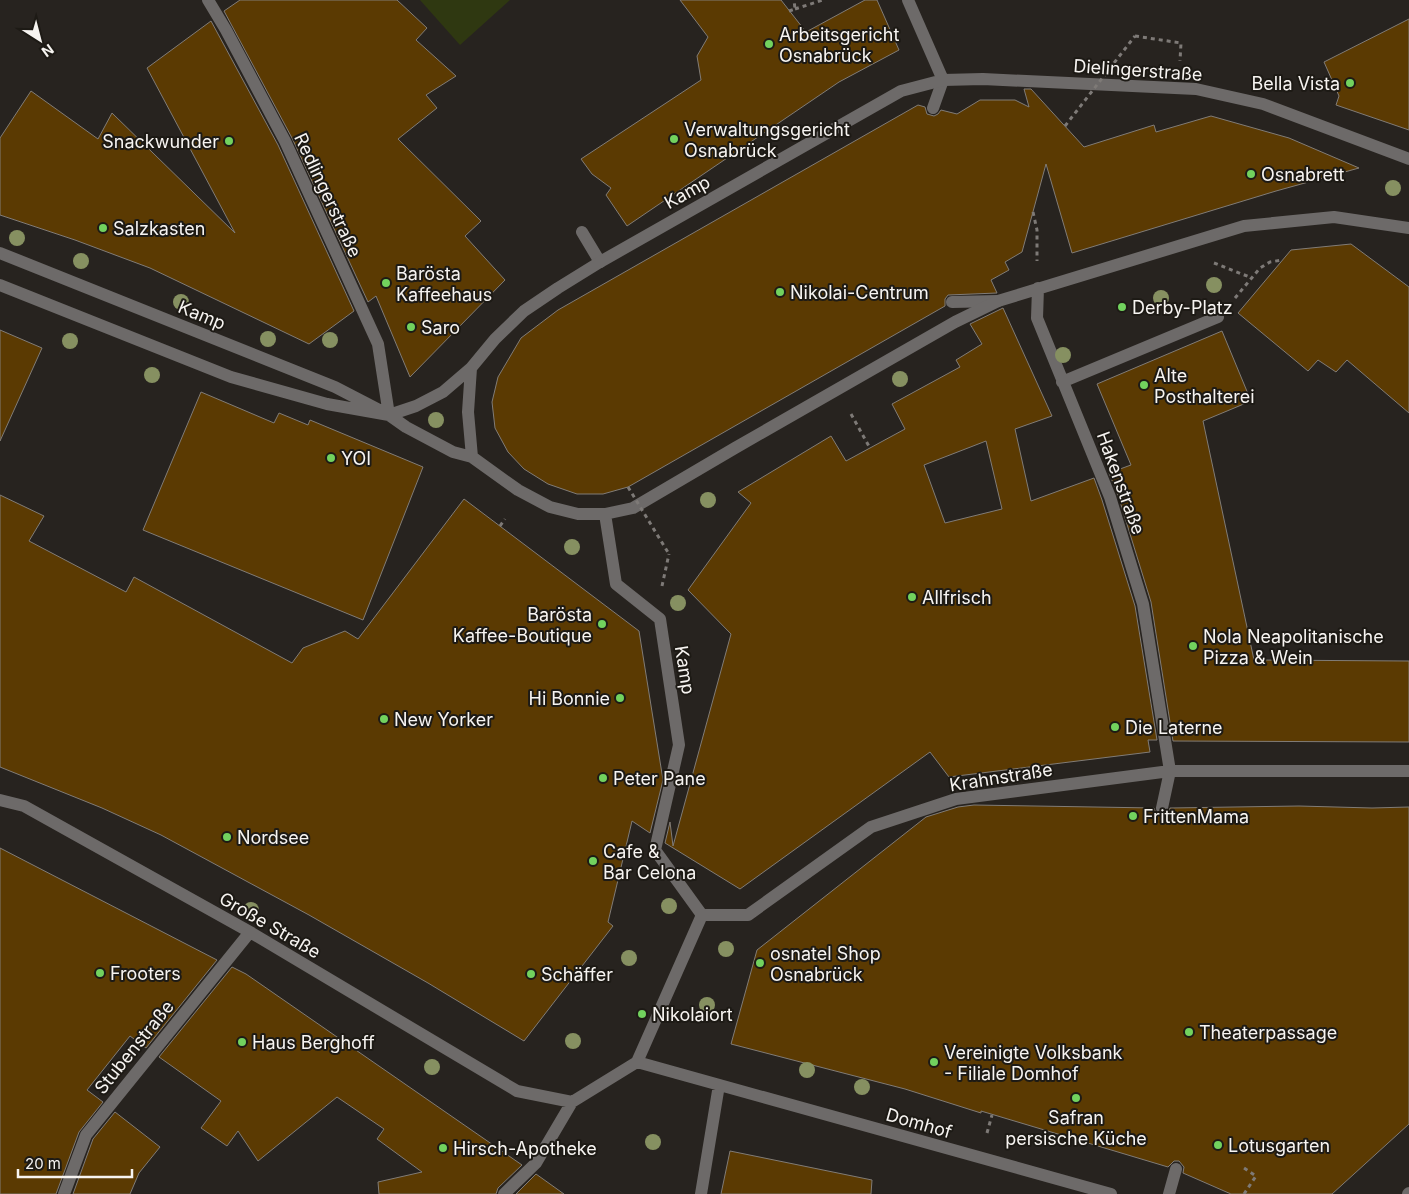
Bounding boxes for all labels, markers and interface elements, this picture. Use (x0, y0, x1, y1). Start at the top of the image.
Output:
north arrow (15, 15, 65, 65)
place label: Arbeitsgericht Osnabrück (779, 24, 899, 66)
marker: Arbeitsgericht Osnabrück (763, 38, 775, 50)
text: N (39, 41, 57, 61)
street label: Dielingerstraße (1073, 55, 1203, 85)
place label: Bella Vista (1251, 73, 1340, 94)
marker: Bella Vista (1344, 77, 1356, 89)
place label: Verwaltungsgericht Osnabrück (684, 119, 850, 161)
street label: Redlingerstraße (290, 130, 366, 260)
place label: Snackwunder (102, 131, 219, 152)
marker: Verwaltungsgericht Osnabrück (668, 133, 680, 145)
marker: Snackwunder (223, 135, 235, 147)
place label: Osnabrett (1261, 164, 1344, 185)
marker: Osnabrett (1245, 168, 1257, 180)
street label: Kamp (660, 171, 714, 213)
place label: Salzkasten (113, 218, 205, 239)
marker: Salzkasten (97, 222, 109, 234)
place label: Barösta Kaffeehaus (396, 263, 492, 305)
marker: Barösta Kaffeehaus (380, 277, 392, 289)
place label: Nikolai-Centrum (790, 282, 929, 303)
marker: Nikolai-Centrum (774, 286, 786, 298)
street label: Kamp (175, 296, 229, 334)
place label: Derby-Platz (1132, 297, 1233, 318)
marker: Derby-Platz (1116, 301, 1128, 313)
place label: Saro (421, 317, 460, 338)
marker: Saro (405, 321, 417, 333)
place label: Alte Posthalterei (1154, 365, 1255, 407)
marker: Alte Posthalterei (1138, 379, 1150, 391)
street label: Hakenstraße (1093, 429, 1149, 537)
place label: YOI (341, 448, 371, 469)
marker: YOI (325, 452, 337, 464)
place label: Allfrisch (922, 587, 992, 608)
marker: Allfrisch (906, 591, 918, 603)
place label: Barösta Kaffee-Boutique (453, 604, 592, 646)
marker: Barösta Kaffee-Boutique (596, 618, 608, 630)
place label: Nola Neapolitanische Pizza & Wein (1203, 626, 1384, 668)
marker: Nola Neapolitanische Pizza & Wein (1187, 640, 1199, 652)
street label: Kamp (671, 644, 699, 696)
place label: Hi Bonnie (529, 688, 610, 709)
marker: Hi Bonnie (614, 692, 626, 704)
place label: New Yorker (394, 709, 493, 730)
marker: New Yorker (378, 713, 390, 725)
place label: Die Laterne (1125, 717, 1223, 738)
marker: Die Laterne (1109, 721, 1121, 733)
street label: Krahnstraße (948, 758, 1054, 796)
place label: Peter Pane (613, 768, 706, 789)
marker: Peter Pane (597, 772, 609, 784)
place label: FrittenMama (1143, 806, 1249, 827)
marker: FrittenMama (1127, 810, 1139, 822)
place label: Nordsee (237, 827, 309, 848)
marker: Nordsee (221, 831, 233, 843)
place label: Cafe & Bar Celona (603, 841, 696, 883)
marker: Cafe & Bar Celona (587, 855, 599, 867)
street label: Große Straße (216, 888, 324, 962)
place label: osnatel Shop Osnabrück (770, 943, 881, 985)
marker: osnatel Shop Osnabrück (754, 957, 766, 969)
place label: Frooters (110, 963, 181, 984)
place label: Schäffer (541, 964, 613, 985)
marker: Frooters (94, 967, 106, 979)
marker: Schäffer (525, 968, 537, 980)
street label: Stubenstraße (90, 996, 178, 1098)
place label: Nikolaiort (652, 1004, 733, 1025)
marker: Nikolaiort (636, 1008, 648, 1020)
place label: Theaterpassage (1199, 1022, 1337, 1043)
marker: Theaterpassage (1183, 1026, 1195, 1038)
place label: Haus Berghoff (252, 1032, 375, 1053)
marker: Haus Berghoff (236, 1036, 248, 1048)
place label: Vereinigte Volksbank - Filiale Domhof (944, 1042, 1123, 1084)
marker: Vereinigte Volksbank - Filiale Domhof (928, 1056, 940, 1068)
marker: Safran persische Küche (1070, 1092, 1082, 1104)
street label: Domhof (884, 1104, 955, 1143)
place label: Safran persische Küche (1005, 1107, 1147, 1149)
place label: Lotusgarten (1228, 1135, 1330, 1156)
place label: Hirsch-Apotheke (453, 1138, 597, 1159)
marker: Lotusgarten (1212, 1139, 1224, 1151)
marker: Hirsch-Apotheke (437, 1142, 449, 1154)
scale bar (18, 1146, 131, 1178)
text: 20 m (25, 1154, 61, 1173)

